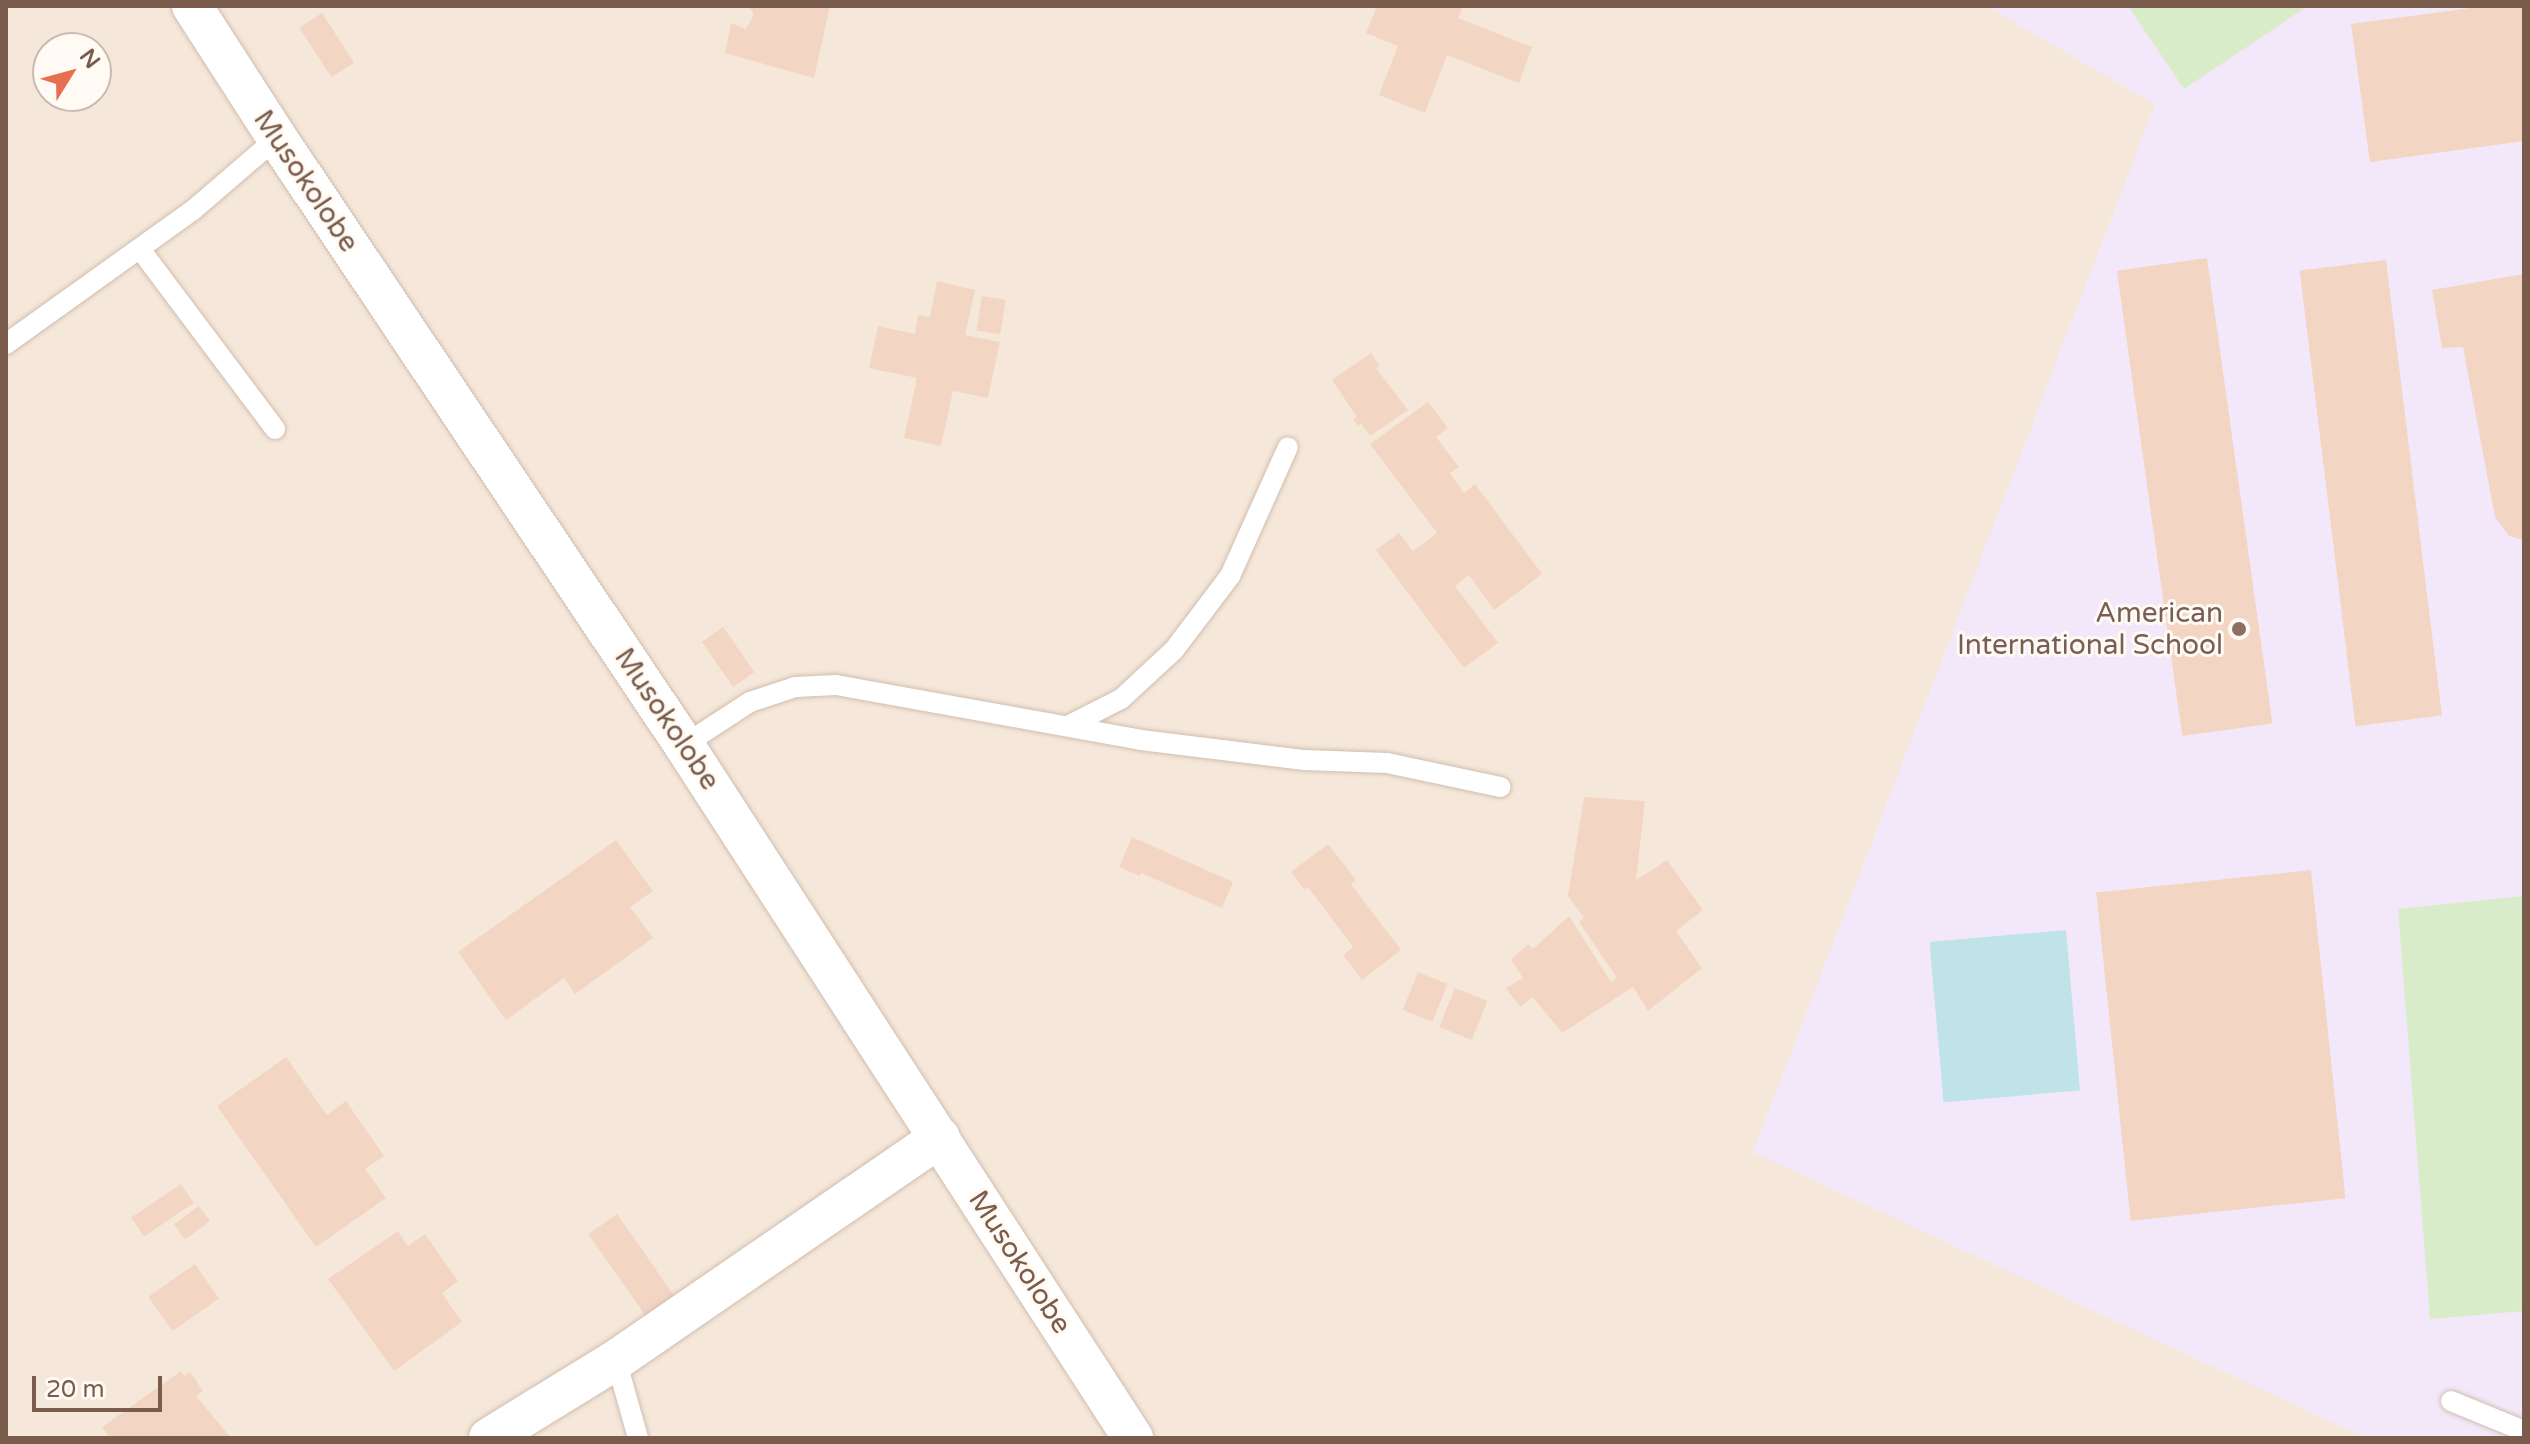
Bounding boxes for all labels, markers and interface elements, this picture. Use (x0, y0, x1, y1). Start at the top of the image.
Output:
north arrow (32, 32, 112, 112)
text: N (74, 44, 105, 74)
street label: Musokolobe (246, 104, 366, 258)
place label: American International School (1957, 596, 2223, 662)
marker: American International School (2230, 620, 2248, 638)
street label: Musokolobe (607, 642, 727, 796)
street label: Musokolobe (961, 1184, 1079, 1340)
scale bar (36, 1360, 166, 1410)
text: 20 m (46, 1375, 104, 1404)

